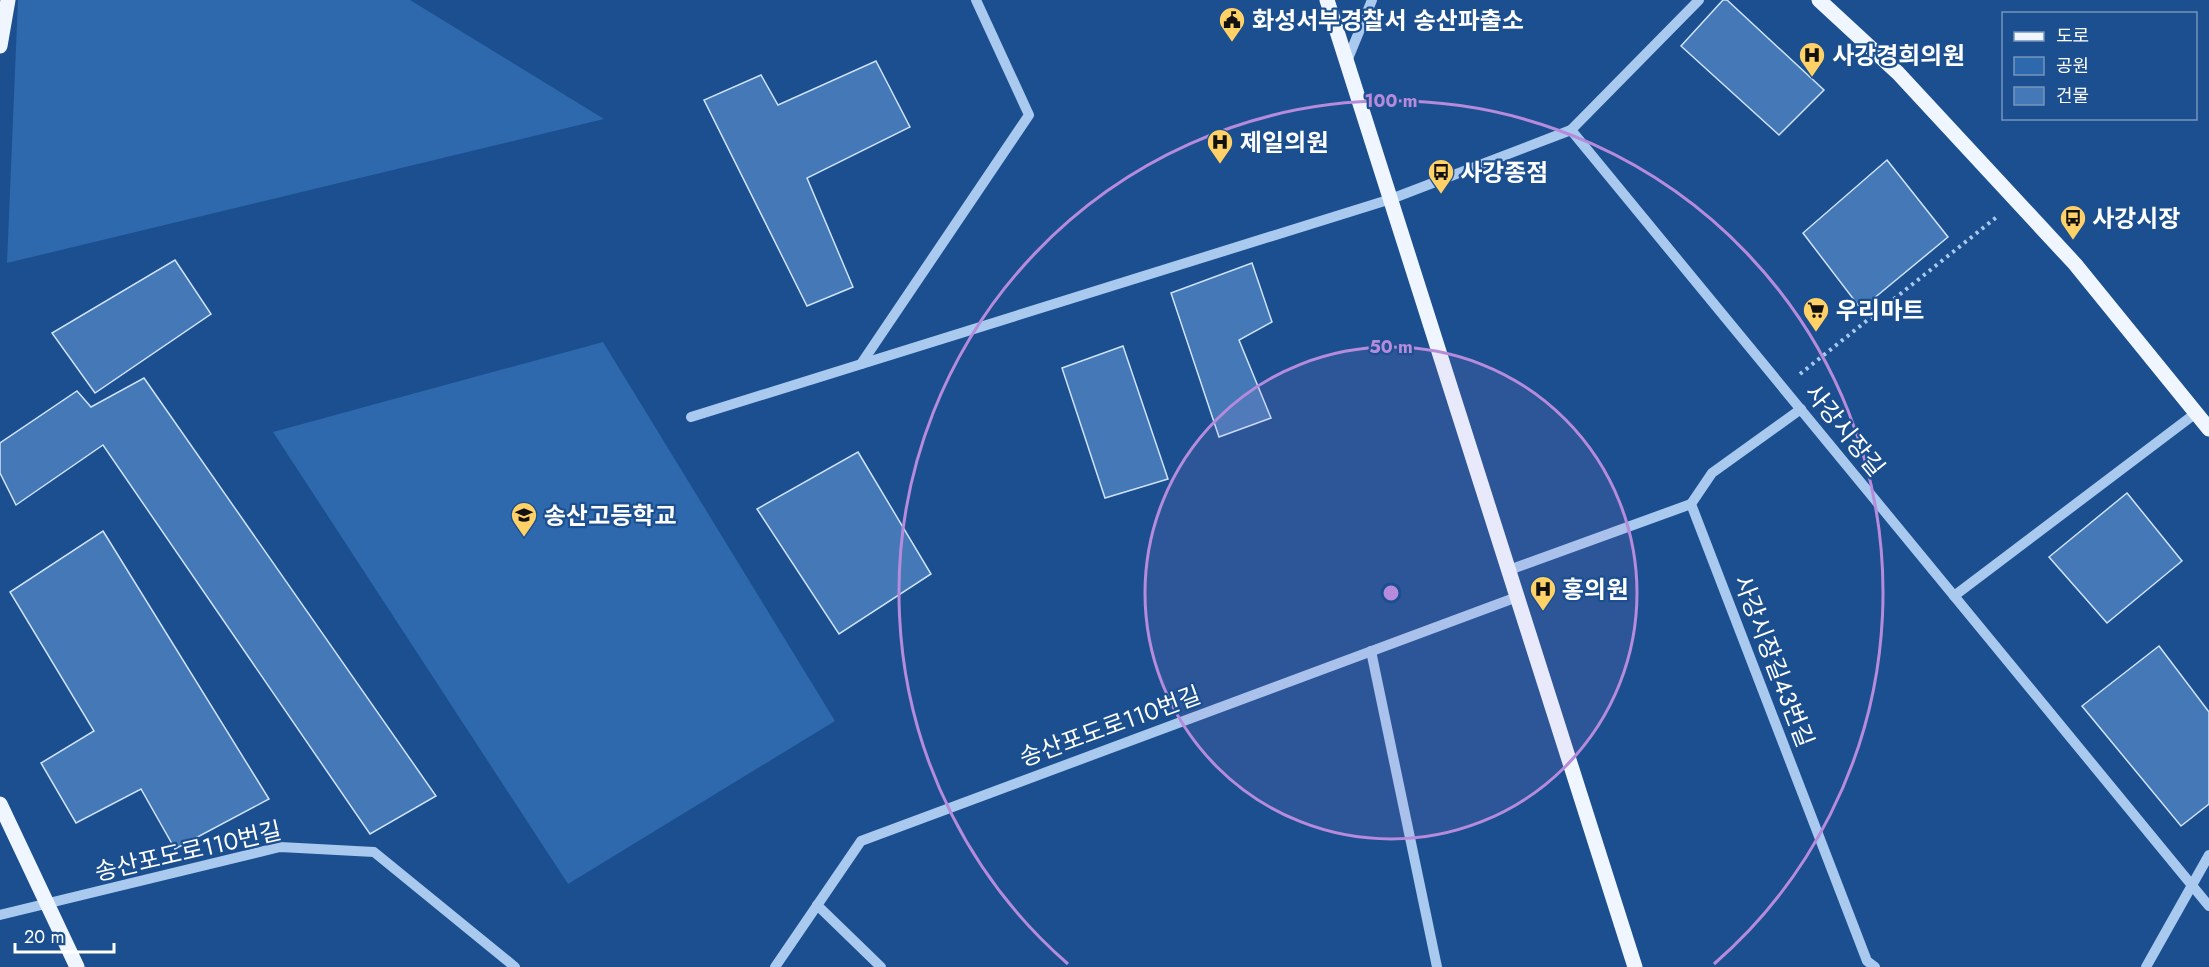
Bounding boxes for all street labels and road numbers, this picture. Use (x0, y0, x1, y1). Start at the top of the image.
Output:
street label: 사강시장길 (1797, 376, 1893, 484)
street label: 사강시장길43번길 (1725, 570, 1823, 752)
street label: 송산포도로110번길 (1014, 677, 1206, 775)
street label: 송산포도로110번길 (91, 813, 285, 889)

